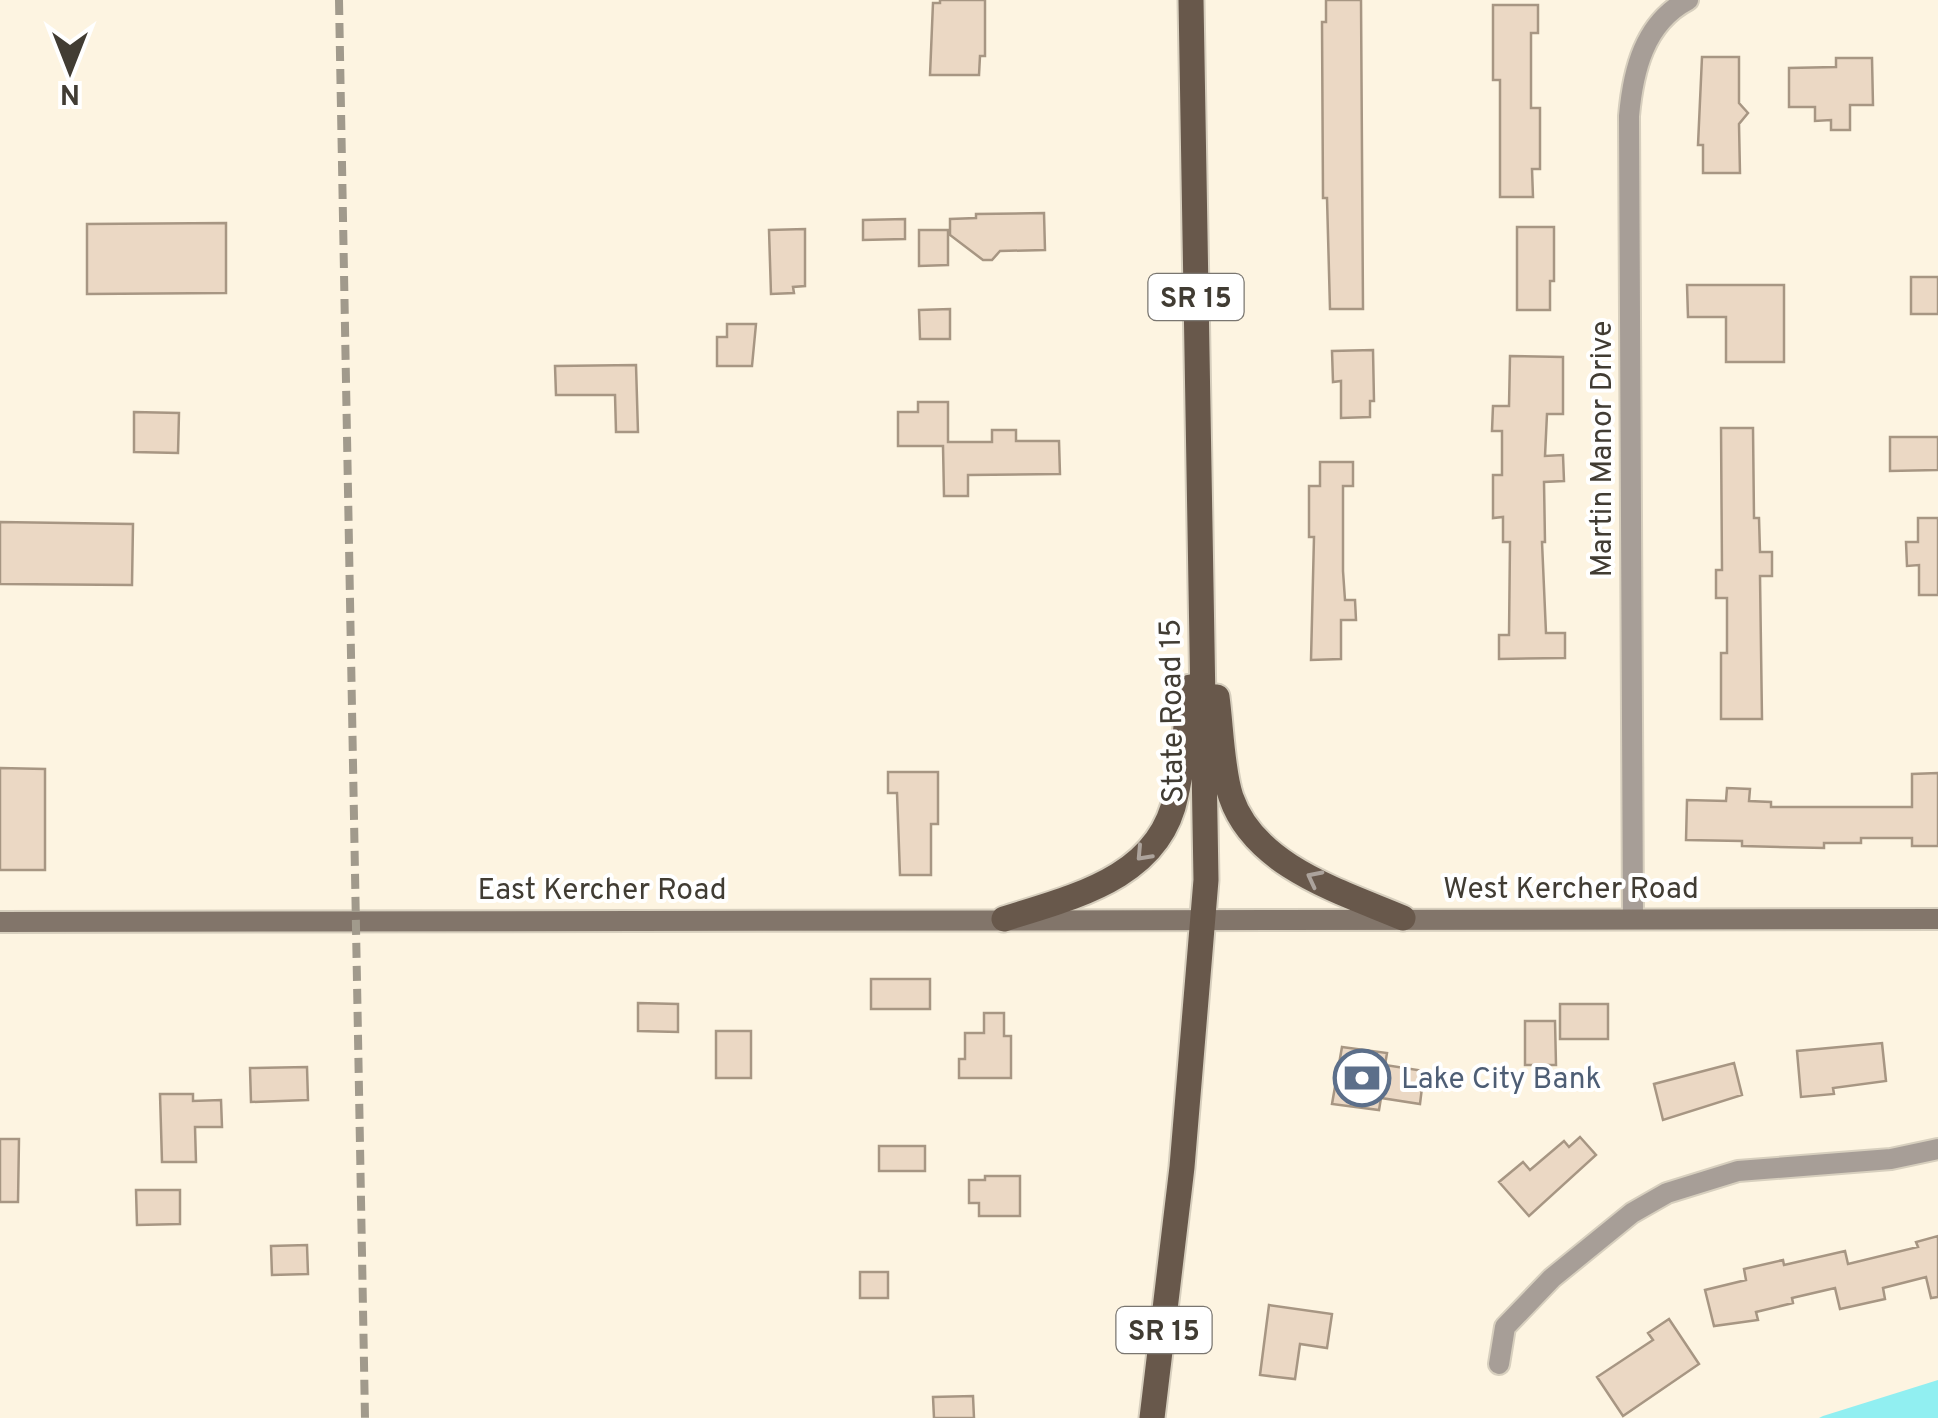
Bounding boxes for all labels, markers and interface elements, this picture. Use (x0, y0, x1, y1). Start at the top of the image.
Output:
north arrow (20, 20, 120, 120)
text: N (60, 74, 80, 110)
road number: SR 15 (1148, 274, 1244, 320)
street label: Martin Manor Drive (1585, 321, 1622, 577)
street label: State Road 15 (1153, 618, 1194, 804)
one-way arrow (1137, 842, 1155, 861)
one-way arrow (1307, 871, 1325, 891)
street label: West Kercher Road (1443, 872, 1699, 909)
street label: East Kercher Road (477, 873, 727, 910)
bank icon: Lake City Bank (1332, 1048, 1392, 1108)
place label: Lake City Bank (1401, 1062, 1601, 1099)
road number: SR 15 (1116, 1307, 1212, 1353)

